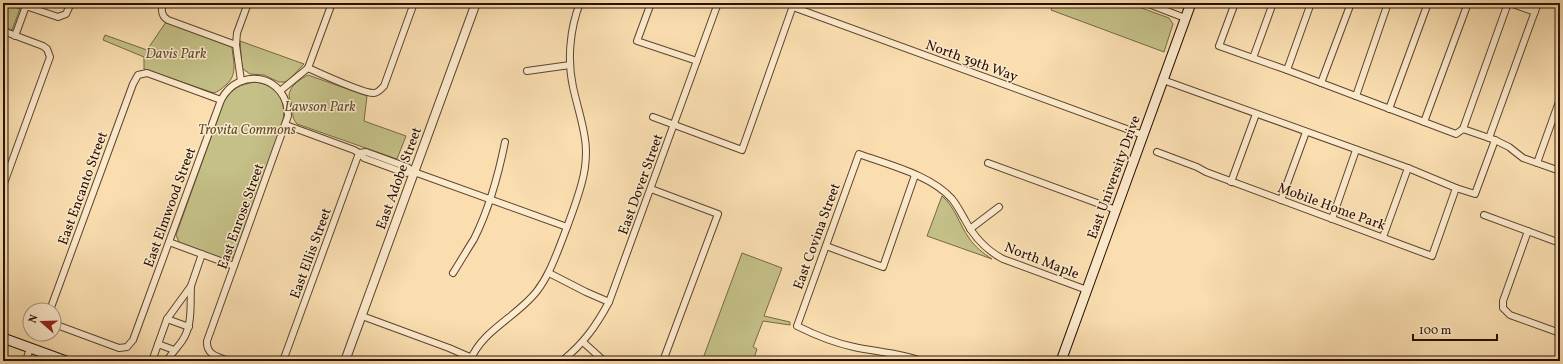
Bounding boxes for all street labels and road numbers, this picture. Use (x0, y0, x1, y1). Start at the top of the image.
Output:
street label: North 39th Way (923, 36, 1021, 87)
street label: East University Drive (1083, 113, 1146, 242)
street label: East Adobe Street (372, 125, 427, 232)
street label: East Encanto Street (54, 129, 113, 248)
street label: East Dover Street (614, 131, 668, 238)
street label: East Elmwood Street (140, 145, 201, 270)
street label: East Enrose Street (213, 161, 269, 272)
street label: Mobile Home Park (1275, 179, 1389, 236)
street label: East Covina Street (789, 181, 846, 292)
street label: East Ellis Street (286, 205, 337, 302)
street label: North Maple (1001, 238, 1082, 284)

